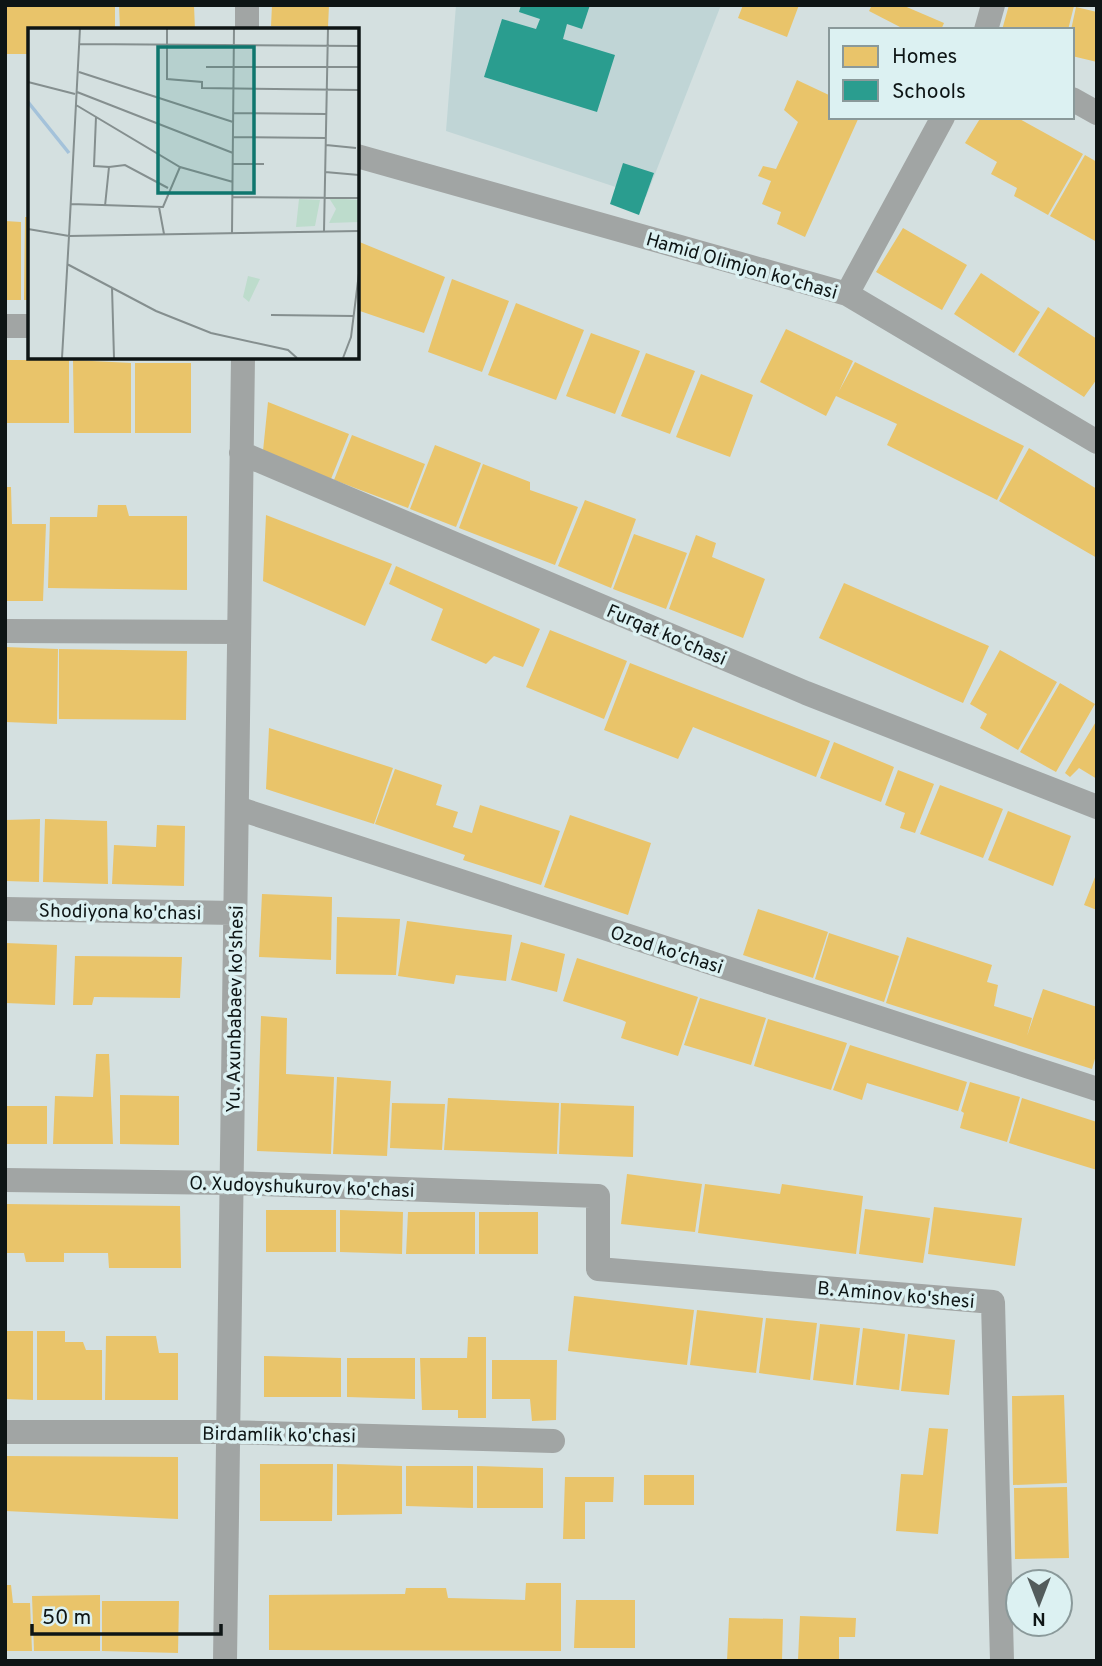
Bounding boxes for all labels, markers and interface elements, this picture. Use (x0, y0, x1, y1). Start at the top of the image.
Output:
inset map (28, 28, 359, 359)
legend (829, 28, 1074, 119)
text: Homes (892, 44, 957, 71)
text: Schools (892, 79, 966, 106)
street label: Hamid Olimjon ko'chasi (643, 228, 840, 306)
street label: Furqat ko'chasi (603, 600, 730, 672)
street label: Shodiyona ko'chasi (38, 900, 202, 926)
street label: Yu. Axunbabaev ko'shesi (222, 905, 250, 1113)
street label: Ozod ko'chasi (607, 921, 726, 980)
street label: O. Xudoyshukurov ko'chasi (189, 1172, 415, 1204)
street label: B. Aminov ko'shesi (816, 1277, 975, 1315)
street label: Birdamlik ko'chasi (202, 1423, 356, 1449)
north arrow (1004, 1568, 1074, 1638)
scale bar (32, 1592, 220, 1636)
text: 50 m (42, 1605, 91, 1632)
text: N (1032, 1606, 1046, 1630)

